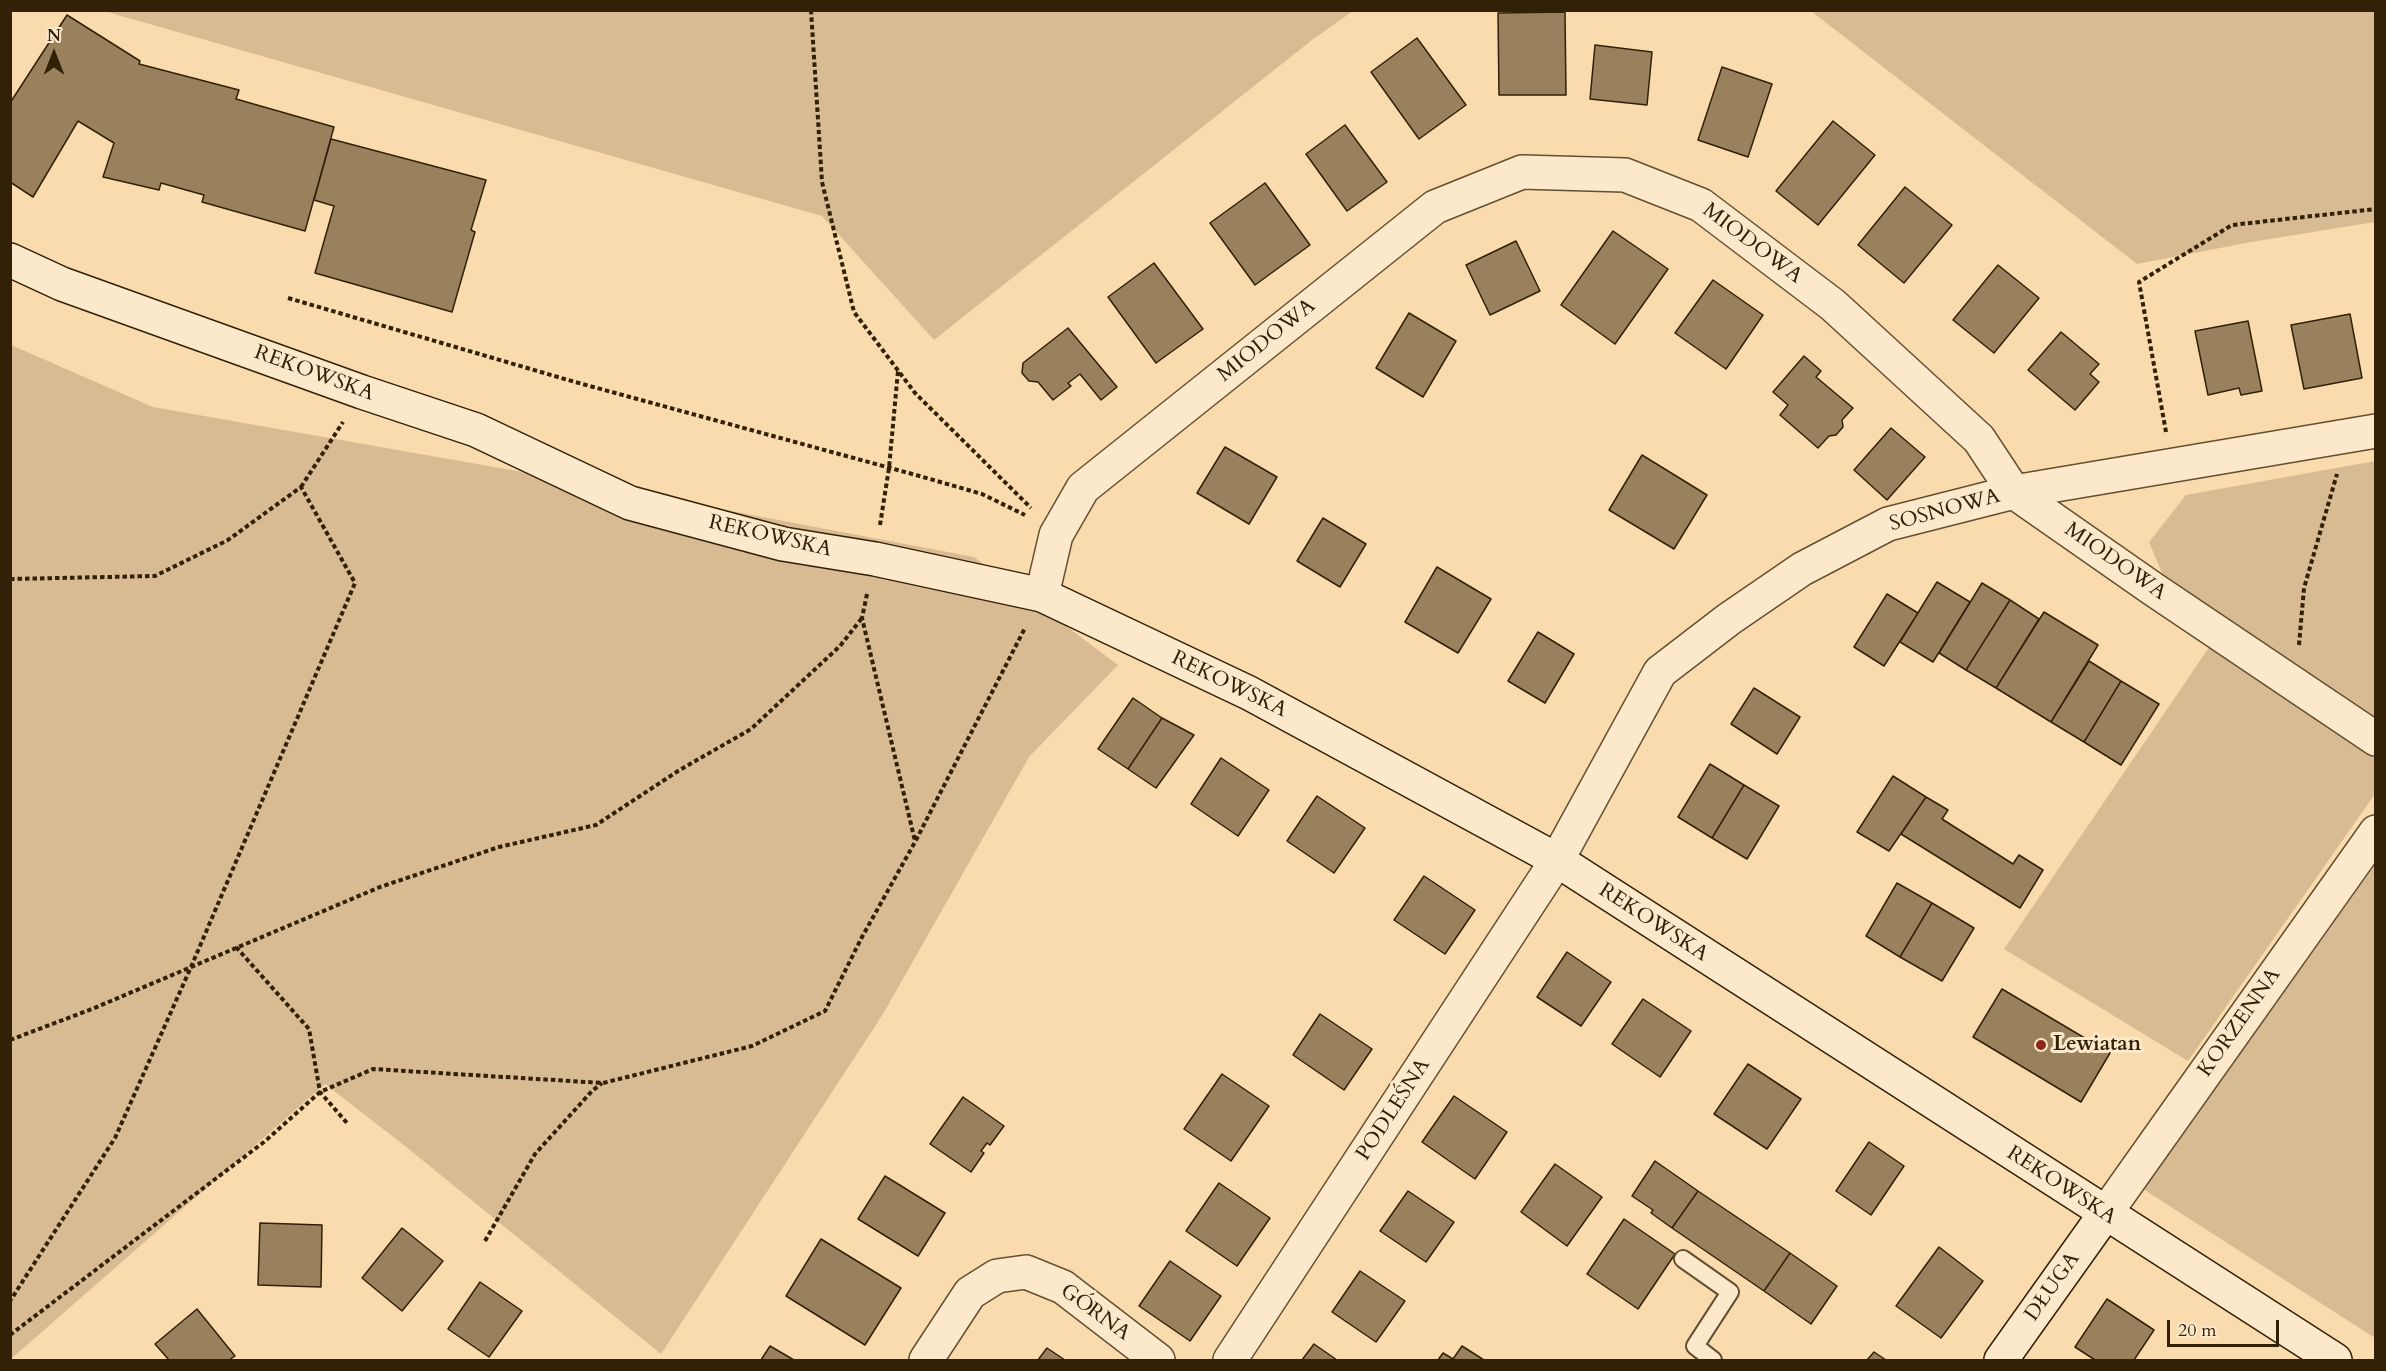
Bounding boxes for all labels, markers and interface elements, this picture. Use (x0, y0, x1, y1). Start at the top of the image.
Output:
north arrow (24, 24, 84, 84)
text: N (47, 25, 61, 47)
street label: MIODOWA (1697, 198, 1807, 290)
street label: MIODOWA (1213, 294, 1321, 388)
street label: REKOWSKA (251, 341, 377, 407)
street label: SOSNOWA (1887, 484, 2003, 538)
street label: REKOWSKA (706, 511, 834, 563)
street label: MIODOWA (2059, 518, 2171, 606)
street label: REKOWSKA (1167, 646, 1291, 724)
street label: REKOWSKA (1593, 878, 1713, 968)
street label: KORZENNA (2193, 964, 2287, 1082)
place label: Lewiatan (2053, 1032, 2141, 1058)
marker: Lewiatan (2034, 1038, 2048, 1052)
street label: PODLEŚNA (1352, 1054, 1436, 1166)
street label: REKOWSKA (2001, 1141, 2121, 1231)
street label: DŁUGA (2020, 1248, 2086, 1326)
street label: GÓRNA (1055, 1279, 1135, 1347)
scale bar (2170, 1308, 2282, 1346)
text: 20 m (2178, 1318, 2217, 1343)

